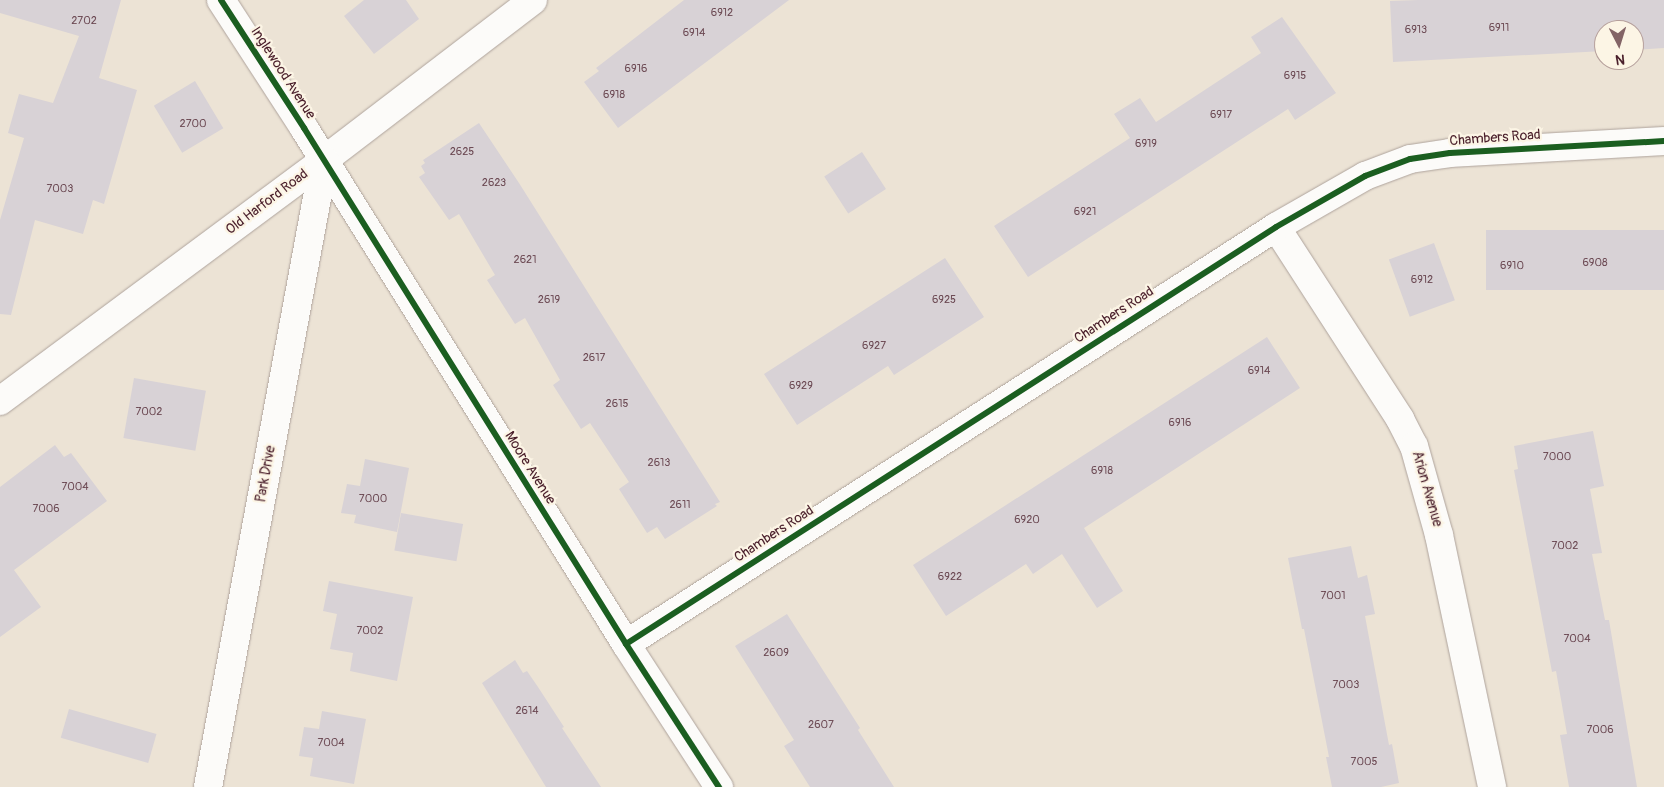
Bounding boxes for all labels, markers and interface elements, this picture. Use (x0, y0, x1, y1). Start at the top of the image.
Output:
house number: 6912 (711, 6, 733, 20)
house number: 2702 (71, 14, 97, 28)
north arrow (1594, 20, 1644, 70)
house number: 6911 (1489, 21, 1509, 35)
house number: 6913 (1405, 23, 1427, 37)
street label: Inglewood Avenue (247, 24, 319, 122)
house number: 6914 (683, 26, 705, 40)
text: N (1615, 51, 1626, 68)
house number: 6916 (625, 62, 647, 76)
house number: 6915 (1284, 69, 1306, 83)
house number: 6918 (603, 88, 625, 102)
house number: 6917 (1210, 108, 1232, 122)
house number: 2700 (180, 117, 206, 131)
street label: Chambers Road (1449, 126, 1541, 150)
house number: 6919 (1135, 137, 1157, 151)
house number: 2625 (450, 145, 474, 159)
street label: Old Harford Road (223, 166, 311, 238)
house number: 2623 (482, 176, 506, 190)
house number: 7003 (47, 182, 73, 196)
house number: 6921 (1074, 205, 1096, 219)
house number: 2621 (513, 253, 537, 267)
house number: 6908 (1582, 256, 1608, 270)
house number: 6910 (1500, 259, 1524, 273)
house number: 6912 (1411, 273, 1433, 287)
street label: Chambers Road (1071, 283, 1157, 347)
house number: 2619 (538, 293, 560, 307)
house number: 6925 (932, 293, 956, 307)
house number: 6927 (862, 339, 886, 353)
house number: 2617 (583, 351, 605, 365)
house number: 6914 (1248, 364, 1270, 378)
house number: 6929 (789, 379, 813, 393)
house number: 2615 (606, 397, 628, 411)
house number: 7002 (136, 405, 162, 419)
house number: 6916 (1169, 416, 1191, 430)
street label: Moore Avenue (501, 428, 559, 508)
street label: Park Drive (253, 444, 279, 504)
street label: Arion Avenue (1408, 449, 1446, 529)
house number: 7000 (1543, 450, 1571, 464)
house number: 2613 (648, 456, 670, 470)
house number: 6918 (1091, 464, 1113, 478)
house number: 7004 (61, 480, 89, 494)
house number: 7000 (359, 492, 387, 506)
house number: 2611 (669, 498, 691, 512)
house number: 7006 (32, 502, 60, 516)
street label: Chambers Road (731, 502, 817, 566)
house number: 6920 (1014, 513, 1040, 527)
house number: 7002 (1552, 539, 1578, 553)
house number: 6922 (938, 570, 962, 584)
house number: 7001 (1320, 589, 1346, 603)
house number: 7002 (357, 624, 383, 638)
house number: 7004 (1563, 632, 1591, 646)
house number: 2609 (763, 646, 789, 660)
house number: 7003 (1333, 678, 1359, 692)
house number: 2614 (515, 704, 539, 718)
house number: 2607 (808, 718, 834, 732)
house number: 7006 (1586, 723, 1614, 737)
house number: 7004 (317, 736, 345, 750)
house number: 7005 (1351, 755, 1377, 769)

